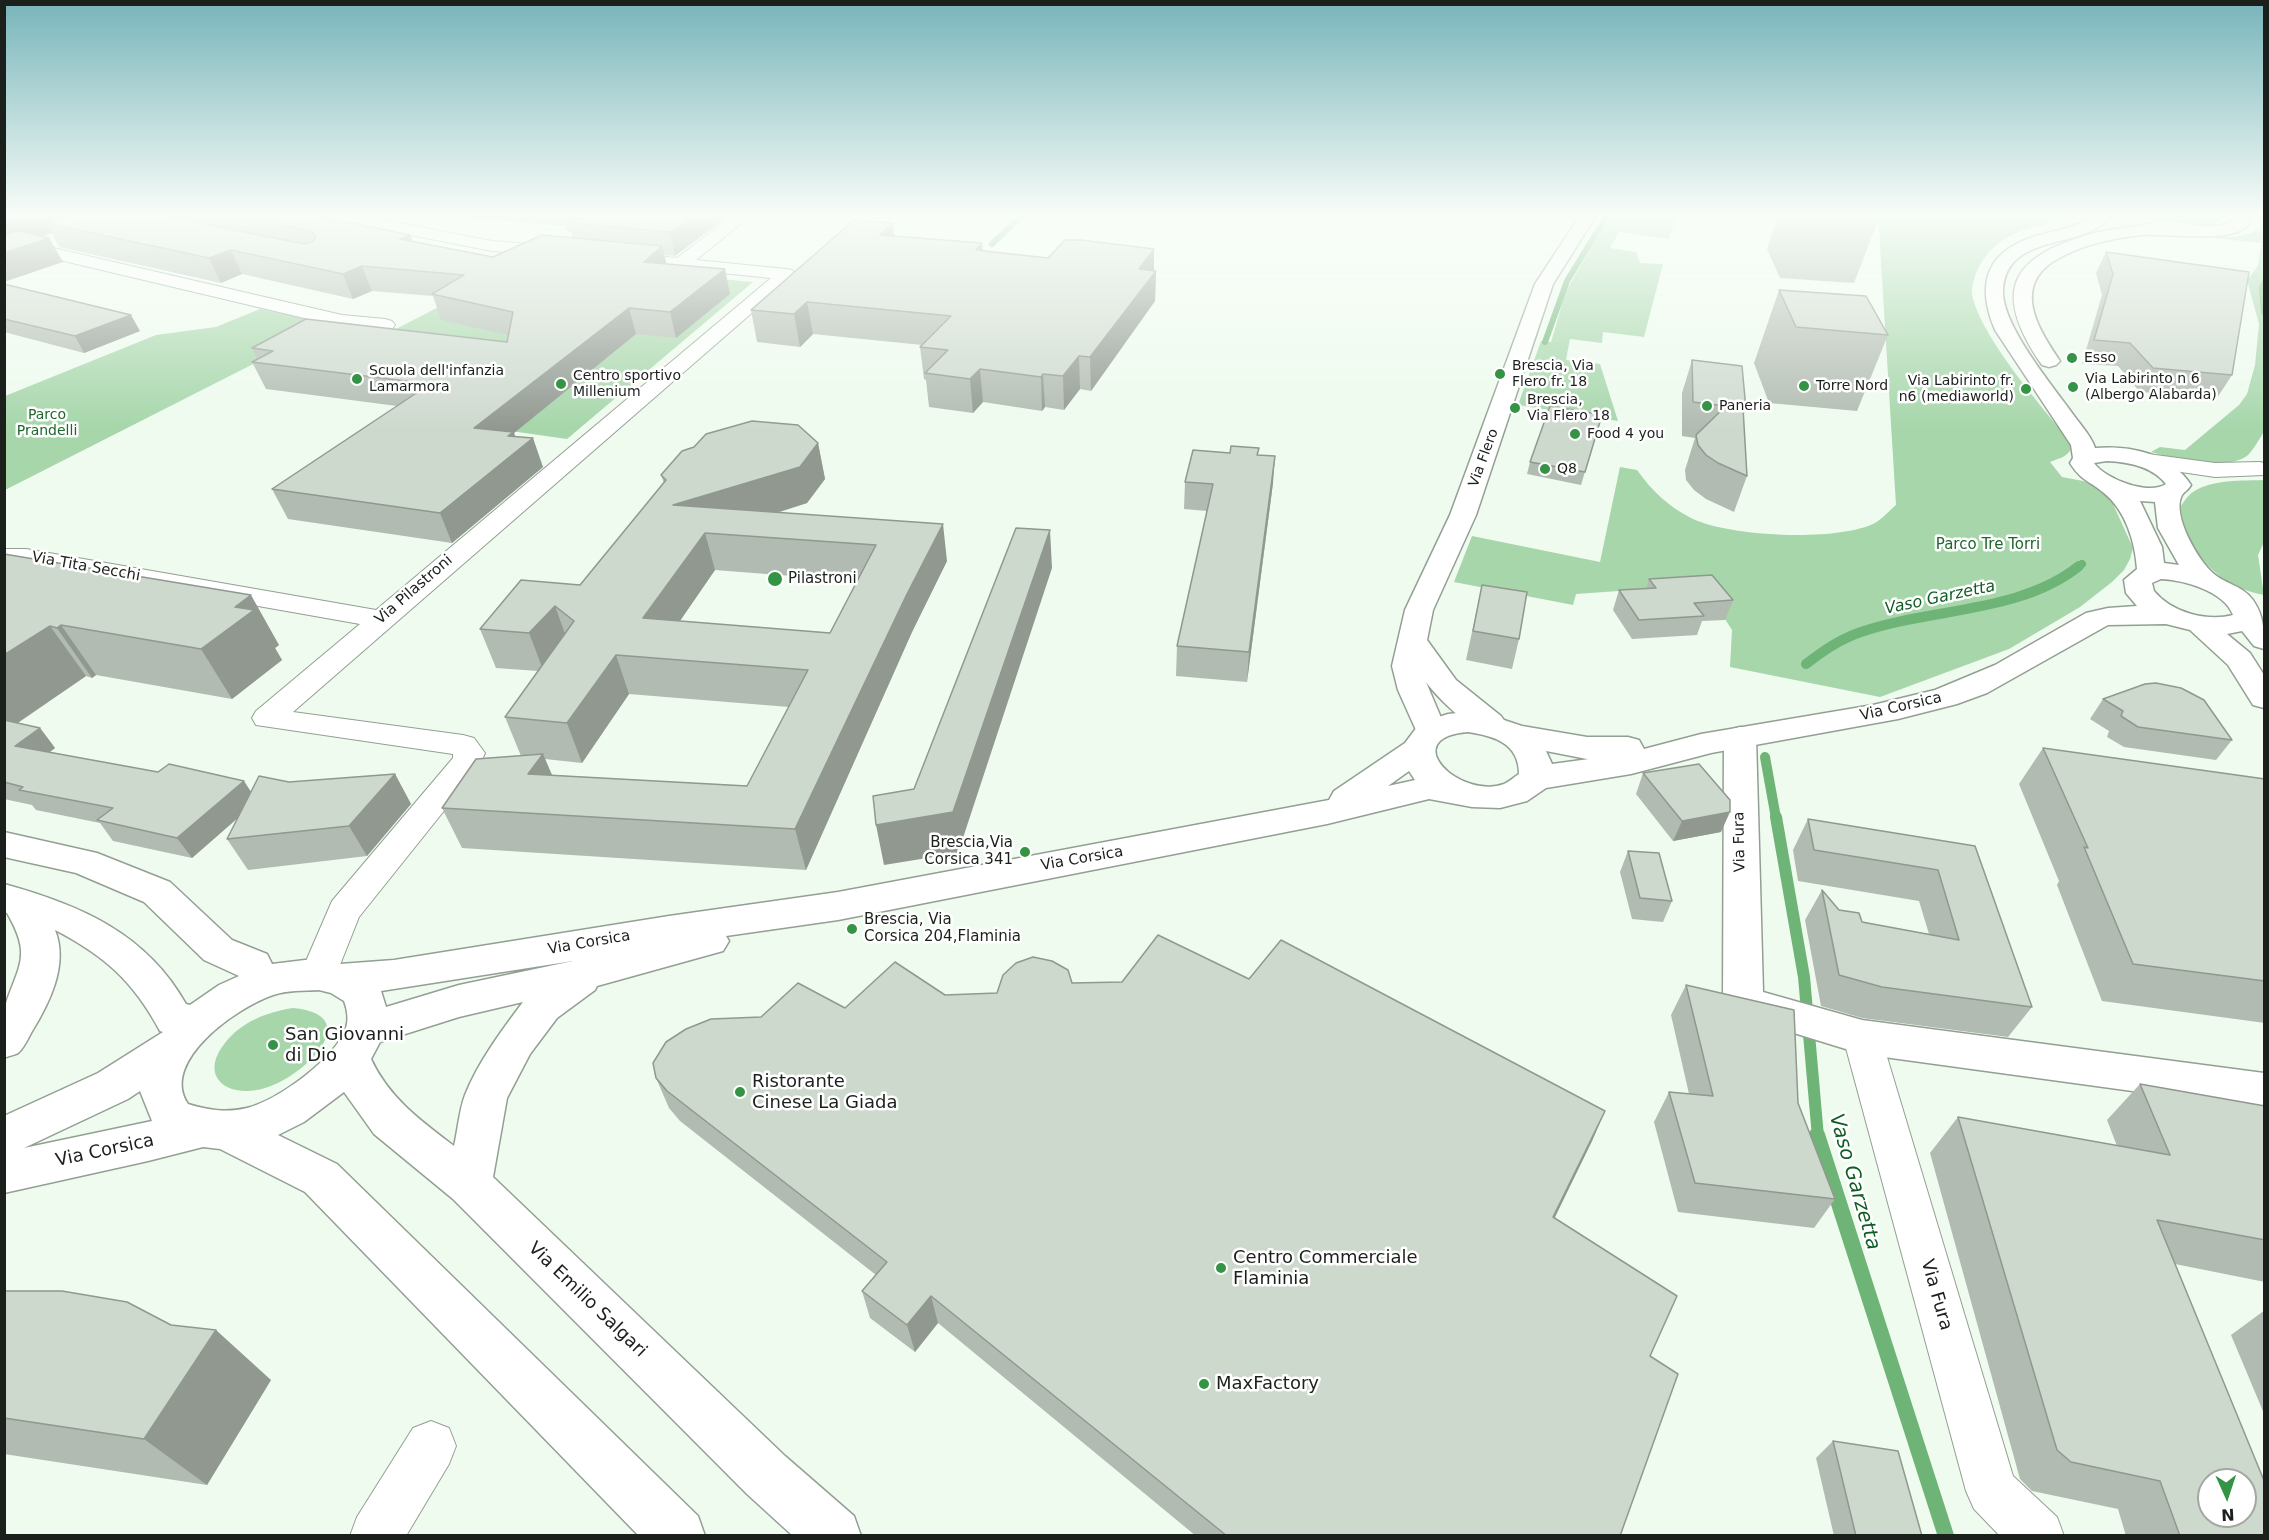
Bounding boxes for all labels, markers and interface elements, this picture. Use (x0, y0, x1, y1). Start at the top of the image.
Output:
place label: Esso (2084, 350, 2116, 366)
marker: Esso (2065, 351, 2079, 365)
place label: Brescia, Via Flero fr. 18 (1512, 358, 1594, 390)
place label: Scuola dell'infanzia Lamarmora (369, 363, 504, 396)
marker: Brescia, Via Flero fr. 18 (1493, 367, 1507, 381)
place label: Centro sportivo Millenium (573, 368, 681, 400)
place label: Via Labirinto n 6 (Albergo Alabarda) (2085, 371, 2217, 404)
marker: Scuola dell'infanzia Lamarmora (350, 372, 364, 386)
place label: Via Labirinto fr. n6 (mediaworld) (1899, 373, 2014, 406)
marker: Centro sportivo Millenium (554, 377, 568, 391)
place label: Torre Nord (1816, 378, 1888, 394)
marker: Torre Nord (1797, 379, 1811, 393)
marker: Via Labirinto n 6 (Albergo Alabarda) (2066, 380, 2080, 394)
marker: Via Labirinto fr. n6 (mediaworld) (2019, 382, 2033, 396)
place label: Brescia, Via Flero 18 (1527, 392, 1610, 424)
place label: Paneria (1719, 398, 1771, 414)
marker: Paneria (1700, 399, 1714, 413)
marker: Brescia, Via Flero 18 (1508, 401, 1522, 415)
park label: Parco Prandelli (17, 407, 77, 440)
place label: Food 4 you (1587, 426, 1664, 442)
street label: Via Flero (1466, 427, 1502, 489)
marker: Food 4 you (1568, 427, 1582, 441)
place label: Q8 (1557, 461, 1577, 477)
marker: Q8 (1538, 462, 1552, 476)
park label: Parco Tre Torri (1936, 536, 2040, 554)
street label: Via Tita Secchi (30, 549, 142, 585)
street label: Via Pilastroni (372, 551, 456, 629)
marker: Pilastroni (766, 570, 784, 588)
place label: Pilastroni (788, 570, 857, 588)
water label: Vaso Garzetta (1883, 577, 1997, 619)
street label: Via Corsica (1858, 689, 1944, 725)
street label: Via Fura (1730, 811, 1750, 873)
place label: Brescia,Via Corsica 341 (924, 834, 1013, 869)
street label: Via Corsica (1039, 843, 1125, 875)
marker: Brescia,Via Corsica 341 (1018, 845, 1032, 859)
place label: Brescia, Via Corsica 204,Flaminia (864, 911, 1021, 946)
marker: Brescia, Via Corsica 204,Flaminia (845, 922, 859, 936)
street label: Via Corsica (546, 927, 632, 959)
place label: San Giovanni di Dio (285, 1024, 404, 1066)
marker: San Giovanni di Dio (266, 1038, 280, 1052)
place label: Ristorante Cinese La Giada (752, 1071, 897, 1114)
marker: Ristorante Cinese La Giada (733, 1085, 747, 1099)
water label: Vaso Garzetta (1823, 1111, 1885, 1253)
street label: Via Corsica (54, 1130, 156, 1172)
street label: Via Emilio Salgari (523, 1238, 651, 1362)
place label: Centro Commerciale Flaminia (1233, 1247, 1418, 1290)
street label: Via Fura (1916, 1257, 1956, 1333)
marker: Centro Commerciale Flaminia (1214, 1261, 1228, 1275)
place label: MaxFactory (1216, 1373, 1319, 1395)
marker: MaxFactory (1197, 1377, 1211, 1391)
north arrow (2197, 1468, 2257, 1528)
text: N (2221, 1505, 2235, 1524)

